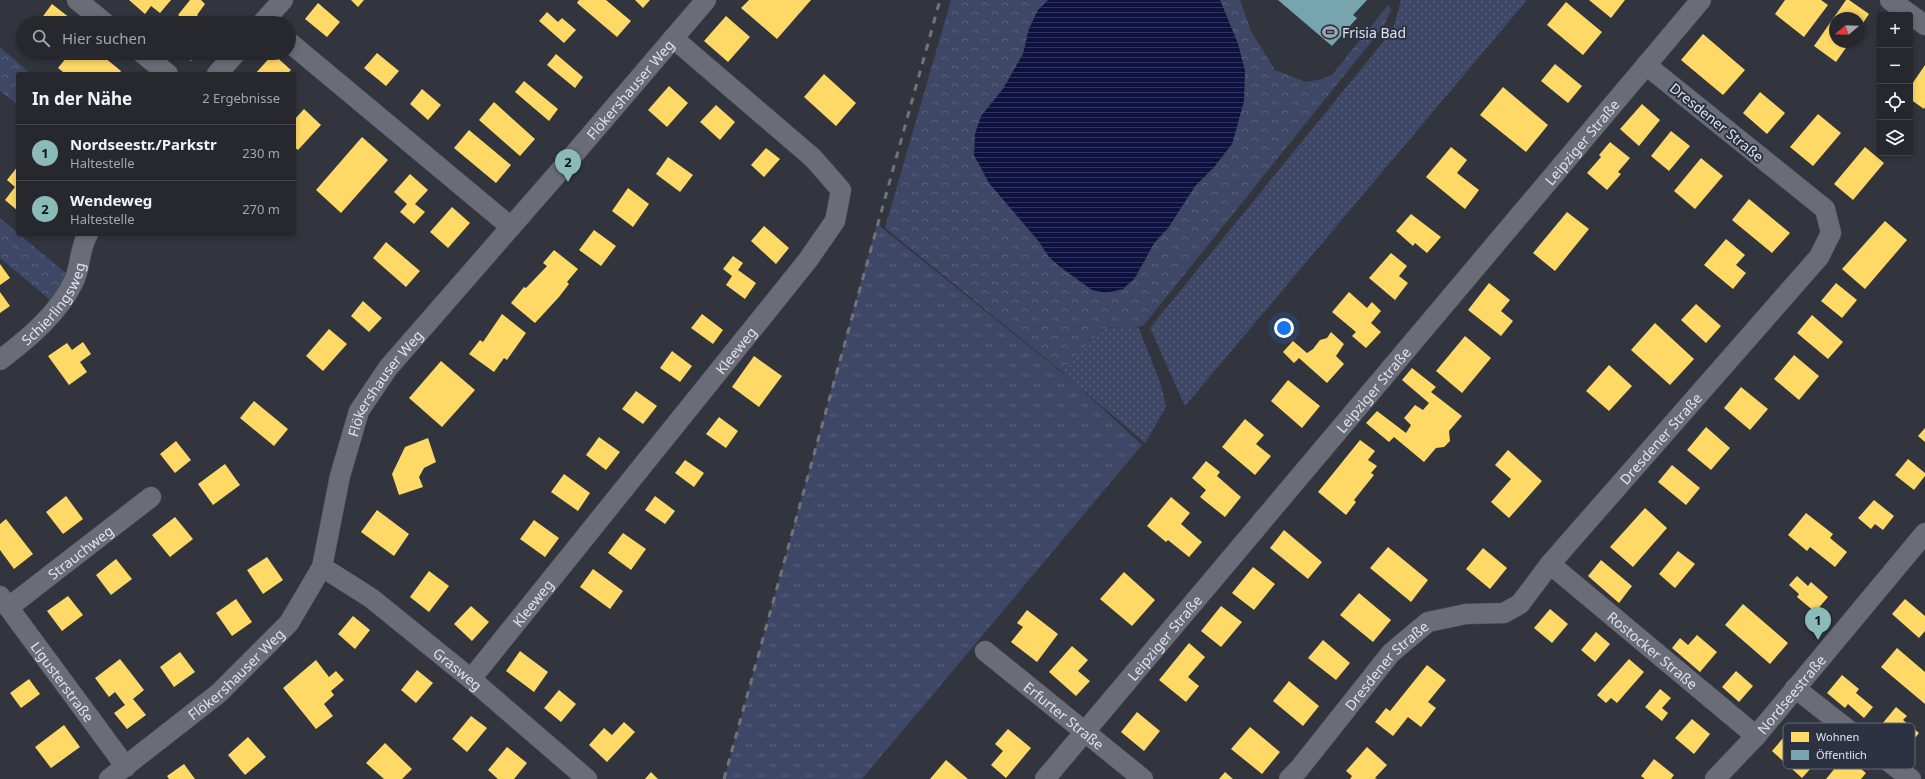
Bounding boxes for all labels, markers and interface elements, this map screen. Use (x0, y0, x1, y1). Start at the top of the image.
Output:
north arrow (1829, 12, 1865, 48)
map controls (1877, 12, 1913, 156)
button: + (1877, 12, 1913, 48)
search box (16, 16, 296, 60)
sports icon: Frisia Bad (1321, 23, 1339, 41)
place label: Frisia Bad (1342, 23, 1406, 42)
icon: search (30, 27, 52, 49)
text: Hier suchen (62, 28, 146, 48)
street label: Flökershauser Weg (582, 35, 678, 143)
button: − (1877, 48, 1913, 84)
street label: Dresdener Straße (1666, 78, 1768, 166)
button: locate (1877, 84, 1913, 120)
text: In der Nähe (32, 87, 132, 110)
text: 2 Ergebnisse (202, 89, 280, 107)
street label: Leipziger Straße (1540, 95, 1623, 189)
button: layers (1877, 120, 1913, 156)
text: Nordseestr./Parkstr (70, 134, 217, 154)
text: 1 (41, 144, 49, 162)
text: 230 m (242, 144, 280, 162)
pin: 2 (555, 149, 581, 182)
text: Haltestelle (70, 154, 135, 172)
text: Wendeweg (70, 190, 152, 210)
text: 2 (41, 200, 49, 218)
text: 270 m (242, 200, 280, 218)
text: Haltestelle (70, 210, 135, 228)
street label: Schierlingsweg (17, 261, 89, 349)
your location (1274, 318, 1294, 338)
street label: Kleeweg (711, 323, 760, 378)
street label: Flökershauser Weg (343, 326, 427, 439)
street label: Leipziger Straße (1331, 343, 1414, 436)
street label: Dresdener Straße (1615, 388, 1706, 488)
street label: Strauchweg (44, 521, 117, 583)
street label: Kleeweg (508, 575, 557, 630)
street label: Leipziger Straße (1123, 591, 1206, 684)
street label: Rostocker Straße (1604, 607, 1702, 693)
pin: 1 (1805, 607, 1831, 640)
street label: Dresdener Straße (1340, 616, 1432, 714)
street label: Flökershauser Weg (184, 624, 288, 724)
street label: Ligusterstraße (27, 637, 99, 726)
street label: Grasweg (430, 643, 486, 694)
street label: Nordseestraße (1752, 650, 1830, 738)
street label: Erfurter Straße (1020, 677, 1108, 754)
legend (1783, 723, 1915, 769)
text: Wohnen (1816, 729, 1859, 744)
text: Öffentlich (1816, 747, 1867, 762)

